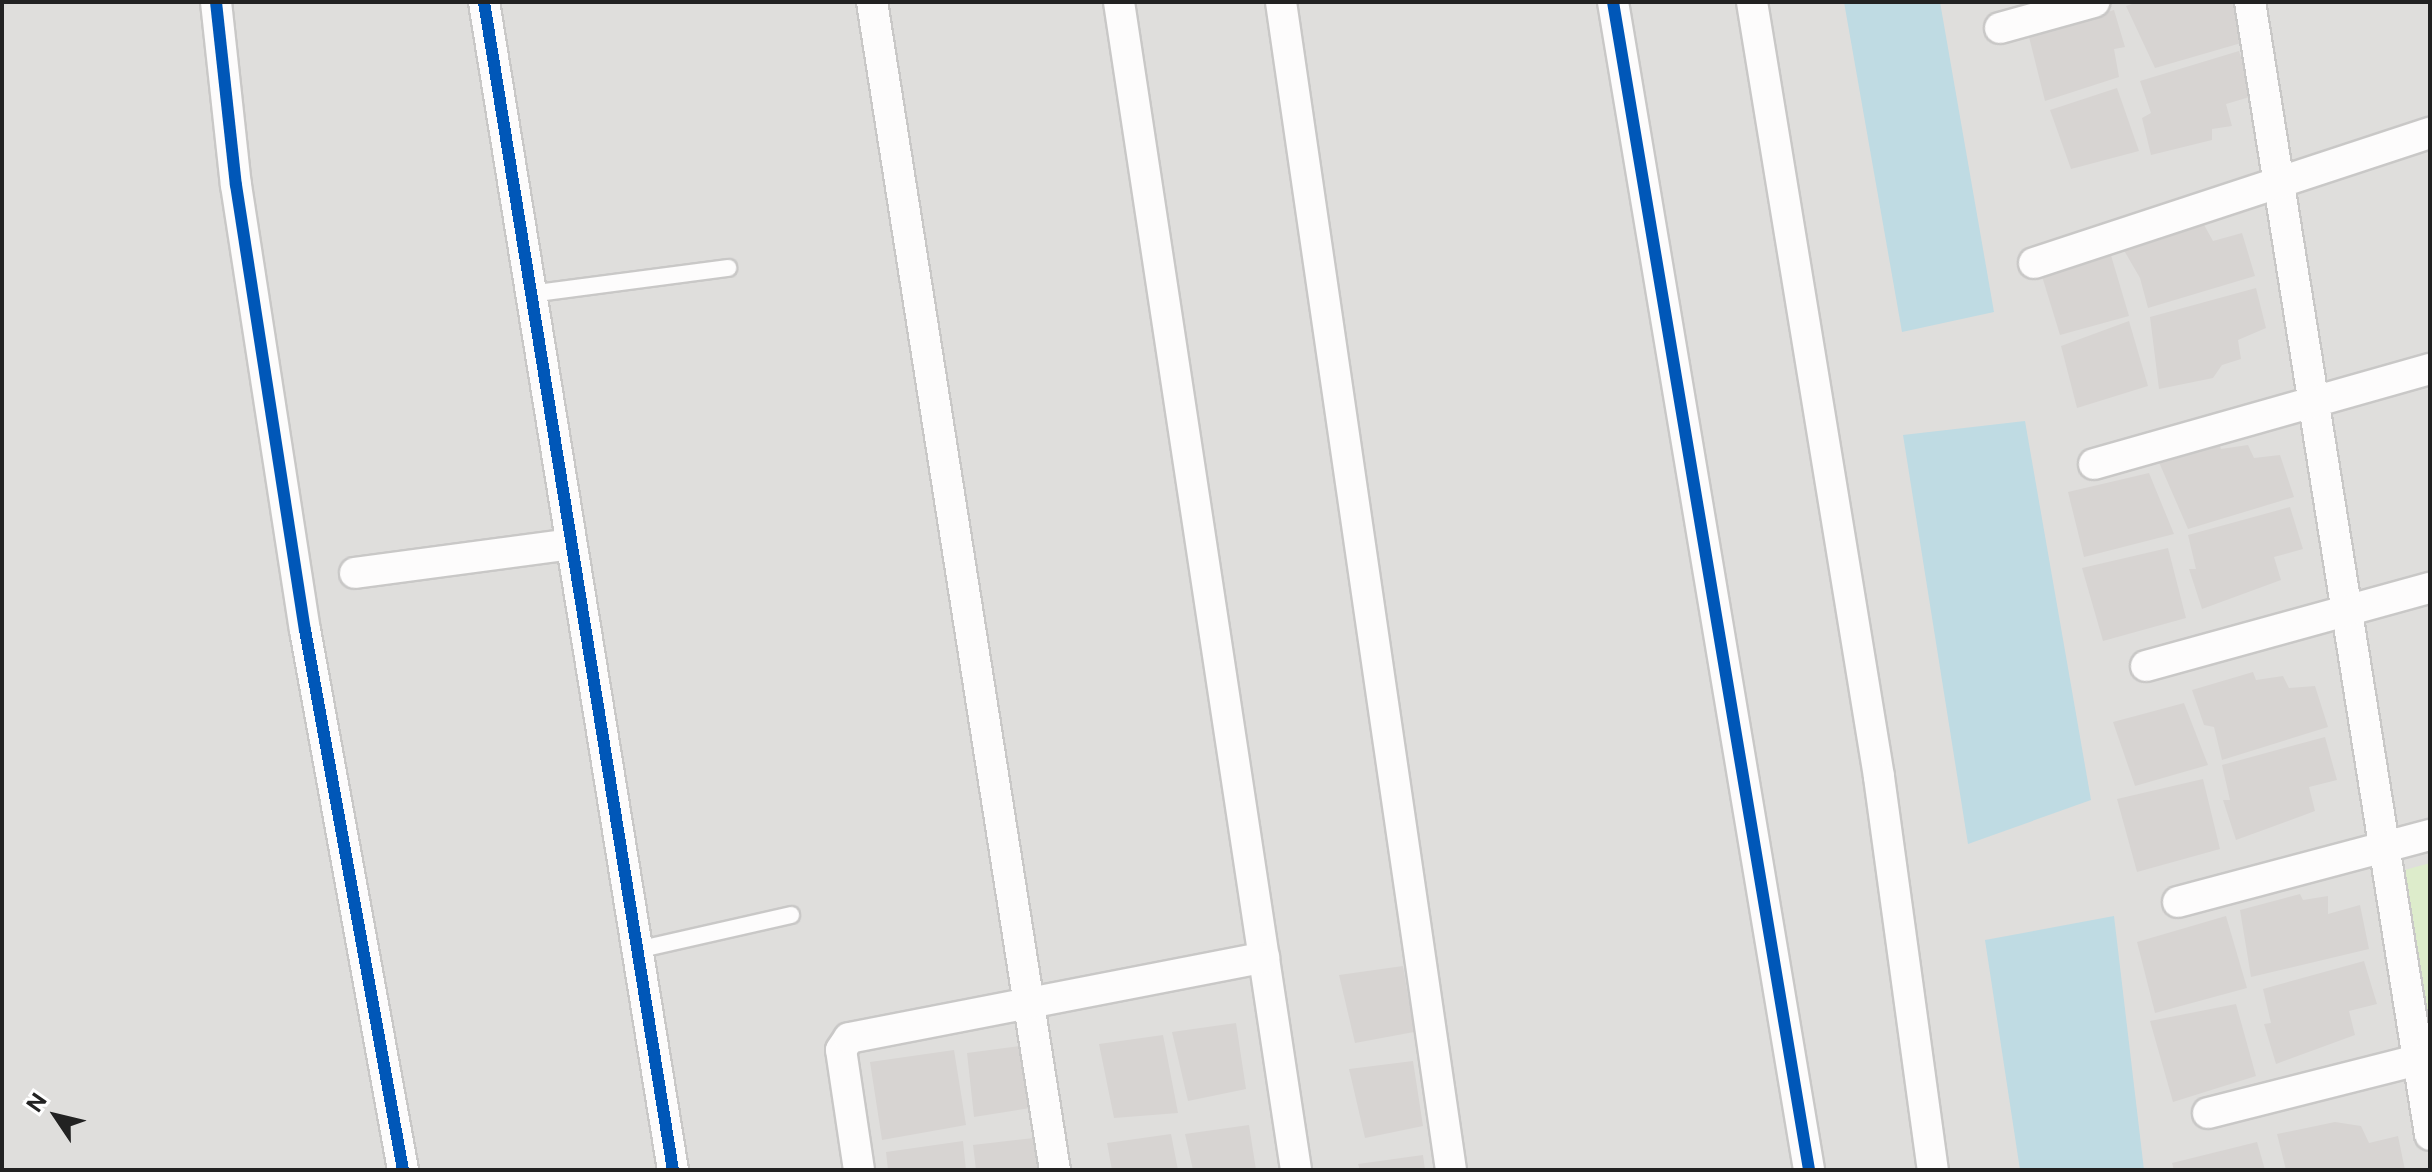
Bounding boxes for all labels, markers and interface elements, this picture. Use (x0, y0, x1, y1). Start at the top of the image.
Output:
north arrow (16, 1076, 96, 1156)
text: N (21, 1088, 52, 1117)

